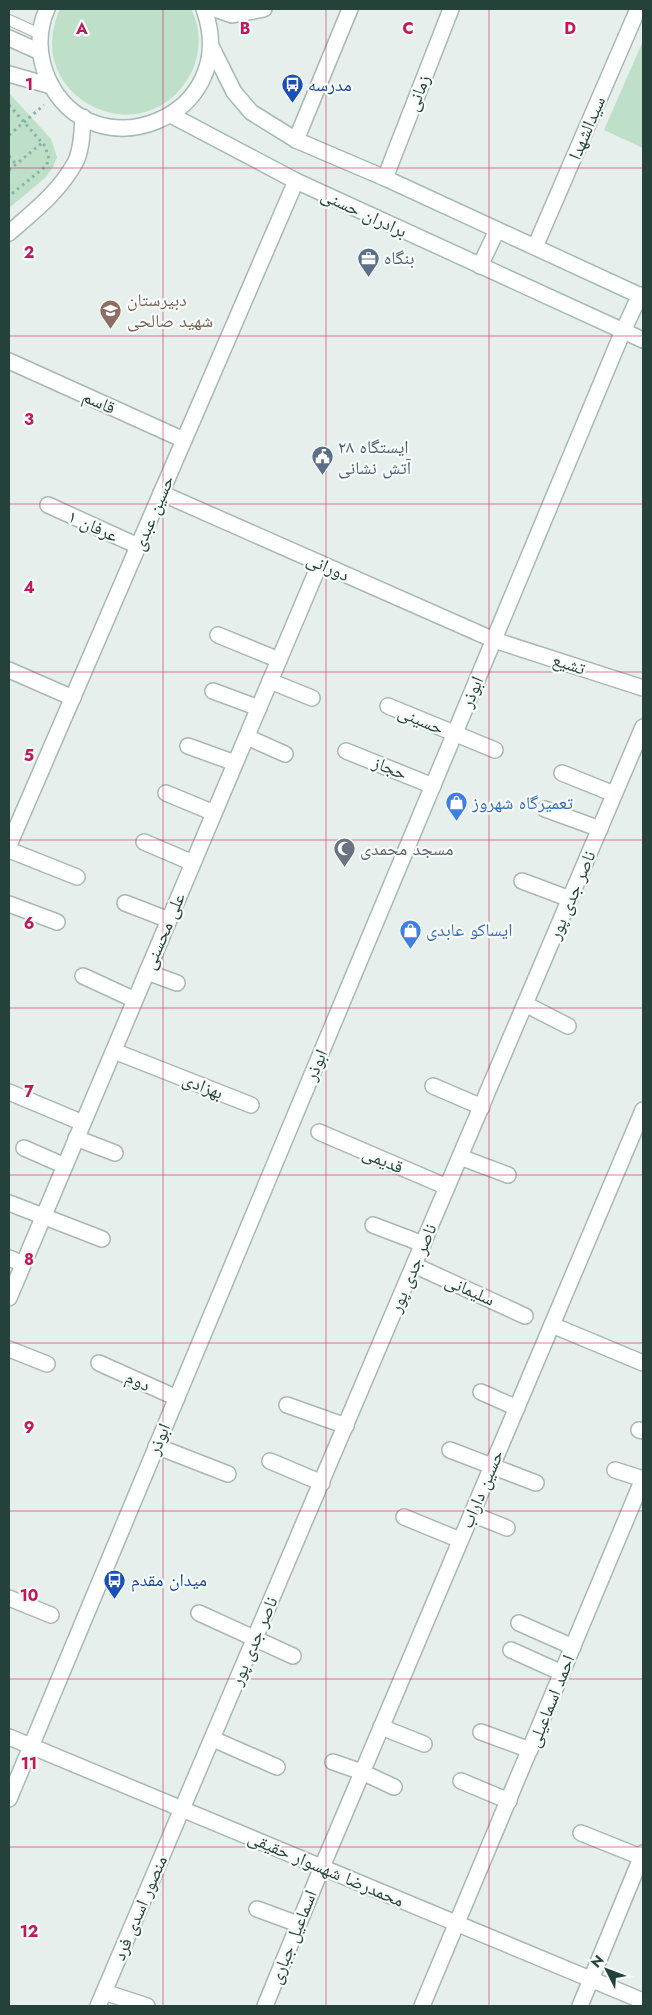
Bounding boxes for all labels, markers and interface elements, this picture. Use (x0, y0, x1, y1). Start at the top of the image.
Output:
text: A (75, 17, 88, 40)
text: B (240, 17, 250, 40)
text: C (402, 17, 414, 40)
text: D (564, 17, 576, 40)
street label: زمانی (399, 71, 437, 115)
place label: مدرسه (308, 72, 352, 98)
text: 1 (25, 73, 33, 96)
bus stop icon: مدرسه (280, 73, 304, 104)
street label: سیدالشهدا (562, 92, 612, 164)
street label: برادران حسنی (317, 182, 411, 244)
text: 2 (24, 241, 34, 264)
place label: بنگاه (384, 245, 414, 271)
office icon: بنگاه (356, 246, 380, 277)
place label: دبیرستان شهید صالحی (127, 287, 213, 334)
school or university icon: دبیرستان شهید صالحی (99, 298, 123, 329)
street label: قاسم (78, 383, 120, 421)
text: 3 (24, 408, 34, 431)
place label: ایستگاه ۲۸ آتش نشانی (338, 434, 411, 481)
public building icon: ایستگاه ۲۸ آتش نشانی (310, 445, 334, 476)
street label: حسین عبدی (125, 471, 181, 555)
street label: عرفان ۱ (64, 503, 122, 549)
street label: دورانی (302, 546, 354, 588)
text: 4 (23, 576, 35, 599)
street label: تشیع (549, 647, 589, 681)
street label: ابوذر (453, 672, 490, 713)
street label: حسینی (394, 699, 448, 741)
text: 5 (24, 744, 34, 767)
street label: حجاز (368, 749, 411, 787)
place label: تعمیرگاه شهروز (471, 790, 573, 816)
shop icon: تعمیرگاه شهروز (444, 791, 468, 822)
place label: مسجد محمدی (360, 836, 453, 862)
mosque icon: مسجد محمدی (332, 837, 356, 868)
street label: ناصر جدی پور (541, 846, 602, 944)
street label: علی محسنی (136, 889, 192, 973)
text: 6 (24, 912, 34, 935)
place label: ایساکو عابدی (426, 917, 513, 943)
shop icon: ایساکو عابدی (398, 918, 422, 949)
street label: ابوذر (297, 1045, 334, 1086)
street label: بهزادی (179, 1066, 227, 1106)
text: 7 (24, 1080, 34, 1103)
street label: قدیمی (359, 1140, 407, 1180)
street label: ناصر جدی پور (382, 1219, 443, 1317)
text: 8 (24, 1248, 34, 1271)
street label: سلیمانی (441, 1268, 499, 1312)
street label: دوم (121, 1364, 155, 1398)
text: 9 (24, 1416, 34, 1439)
street label: ابوذر (140, 1419, 177, 1460)
street label: حسین داراب (454, 1446, 510, 1532)
place label: میدان مقدم (131, 1567, 207, 1593)
bus stop icon: میدان مقدم (103, 1568, 127, 1599)
text: 10 (20, 1584, 38, 1607)
street label: ناصر جدی پور (223, 1592, 284, 1690)
street label: احمد اسماعیلی (521, 1651, 581, 1751)
text: 11 (21, 1752, 37, 1775)
street label: محمدرضا شهسوار حقیقی (244, 1824, 408, 1914)
street label: منصور اسدی فرد (106, 1852, 174, 1964)
street label: اسماعیل جباری (262, 1886, 324, 1988)
text: 12 (20, 1920, 38, 1943)
north arrow (582, 1945, 632, 1995)
text: N (586, 1950, 608, 1972)

